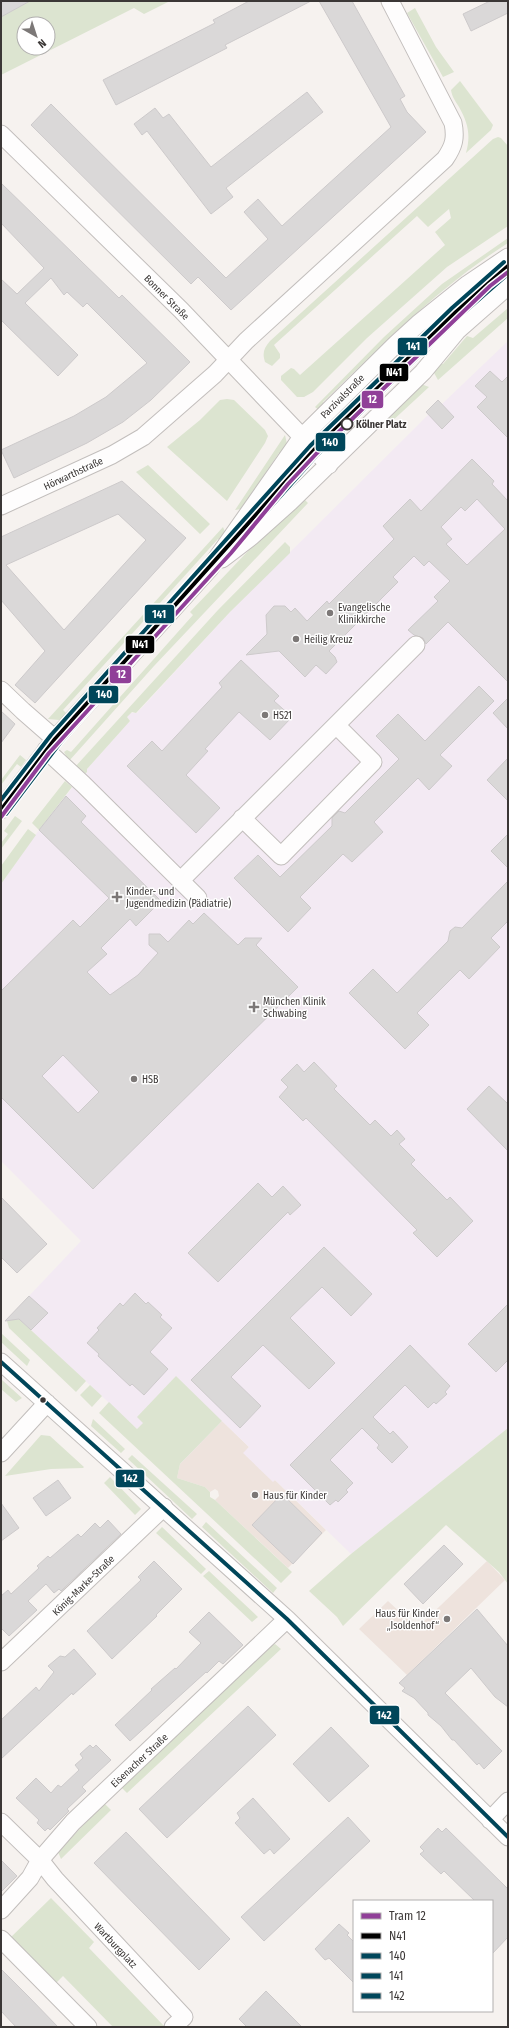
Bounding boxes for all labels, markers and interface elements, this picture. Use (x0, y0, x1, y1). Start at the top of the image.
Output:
north arrow (16, 16, 56, 56)
text: N (35, 36, 49, 51)
street label: Bonner Straße (141, 273, 191, 323)
line badge: 141 (397, 337, 428, 356)
text: 141 (406, 340, 420, 353)
line badge: N41 (379, 363, 409, 382)
text: N41 (386, 366, 402, 379)
street label: Parzivalstraße (318, 372, 367, 421)
line badge: 12 (361, 390, 384, 409)
text: 12 (367, 393, 377, 406)
marker: Kölner Platz (340, 417, 354, 431)
place label: Kölner Platz (356, 419, 407, 431)
line badge: 140 (315, 432, 346, 452)
text: 140 (322, 436, 338, 449)
street label: Hörwarthstraße (42, 455, 105, 493)
place label: Evangelische Klinikkirche (338, 602, 390, 626)
line badge: 141 (144, 604, 175, 624)
text: 141 (152, 608, 166, 621)
marker: Evangelische Klinikkirche (325, 608, 335, 618)
marker: Heilig Kreuz (291, 634, 301, 644)
place label: Heilig Kreuz (304, 634, 352, 646)
line badge: N41 (125, 635, 155, 654)
text: N41 (132, 638, 148, 651)
line badge: 12 (109, 665, 132, 684)
text: 12 (116, 668, 126, 681)
line badge: 140 (88, 685, 119, 704)
text: 140 (96, 688, 112, 701)
marker: HS21 (260, 710, 270, 720)
place label: HS21 (273, 710, 292, 722)
place label: Kinder- und Jugendmedizin (Pädiatrie) (126, 886, 231, 910)
marker: Kinder- und Jugendmedizin (Pädiatrie) (111, 891, 123, 903)
place label: München Klinik Schwabing (263, 996, 326, 1020)
marker: München Klinik Schwabing (248, 1001, 260, 1013)
marker: HSB (129, 1074, 139, 1084)
place label: HSB (142, 1074, 159, 1086)
unlabelled marker (38, 1395, 48, 1405)
line badge: 142 (115, 1469, 145, 1488)
text: 142 (122, 1472, 138, 1485)
marker: Haus für Kinder (250, 1490, 260, 1500)
place label: Haus für Kinder (263, 1490, 327, 1502)
street label: König-Marke-Straße (50, 1553, 117, 1618)
place label: Haus für Kinder „Isoldenhof“ (375, 1608, 440, 1632)
marker: Haus für Kinder „Isoldenhof“ (442, 1614, 452, 1624)
line badge: 142 (369, 1705, 400, 1725)
text: 142 (376, 1709, 392, 1722)
street label: Eisenacher Straße (109, 1731, 171, 1790)
legend (353, 1900, 493, 2012)
text: Tram 12 (389, 1909, 426, 1923)
street label: Wartburgplatz (91, 1921, 139, 1971)
text: N41 (389, 1929, 406, 1943)
text: 140 (389, 1949, 406, 1963)
text: 141 (389, 1969, 404, 1983)
text: 142 (389, 1989, 405, 2003)

